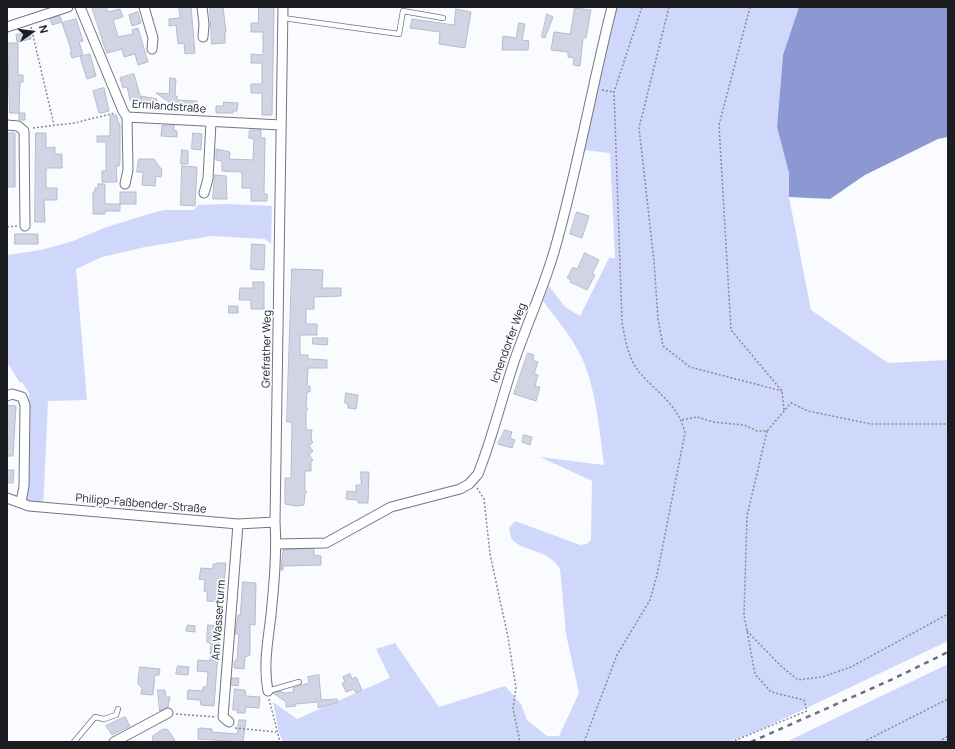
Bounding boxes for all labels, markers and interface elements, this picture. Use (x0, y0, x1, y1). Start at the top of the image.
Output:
north arrow (12, 12, 52, 52)
text: N (36, 23, 52, 35)
street label: Ermlandstraße (131, 98, 207, 116)
street label: Ichendorfer Weg (488, 301, 530, 385)
street label: Grefrather Weg (260, 310, 274, 388)
street label: Philipp-Faßbender-Straße (75, 492, 207, 516)
street label: Am Wasserturm (210, 579, 228, 661)

